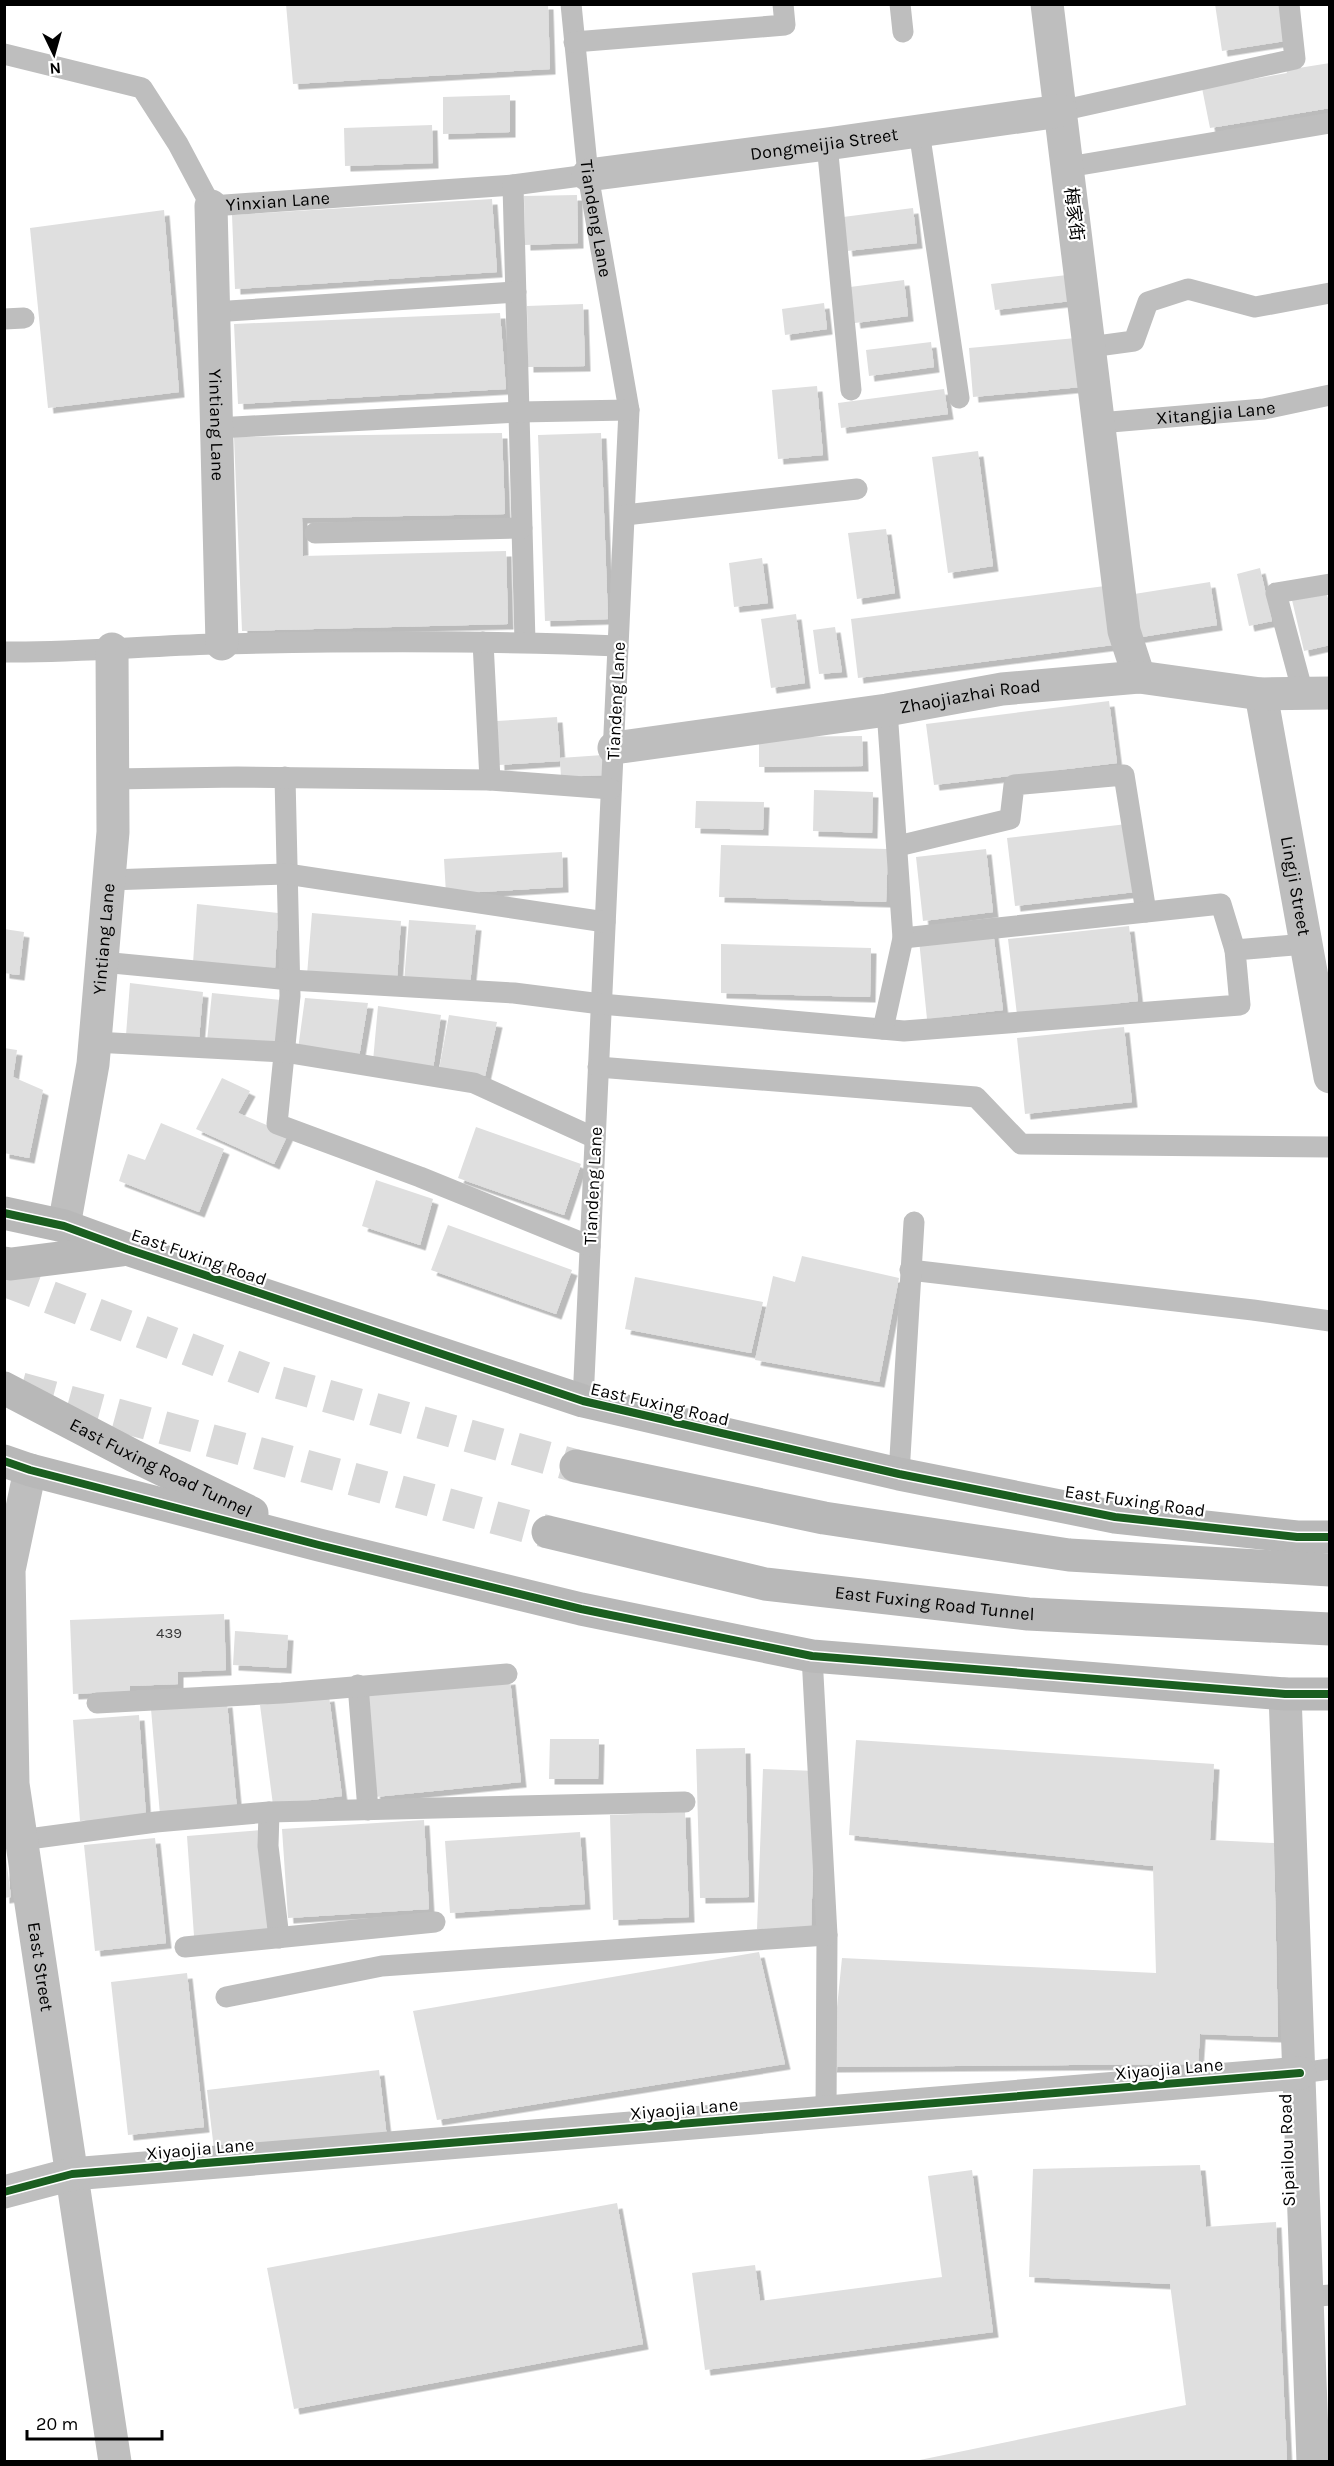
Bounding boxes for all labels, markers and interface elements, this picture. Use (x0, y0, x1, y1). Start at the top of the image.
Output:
north arrow (24, 24, 84, 84)
text: N (49, 58, 62, 78)
street label: Dongmeijia Street (749, 123, 900, 165)
street label: Tiandeng Lane (576, 159, 617, 279)
street label: 梅家街 (1060, 186, 1088, 242)
street label: Yinxian Lane (225, 187, 331, 216)
street label: Yintiang Lane (204, 369, 229, 481)
street label: Xitangjia Lane (1155, 396, 1277, 429)
street label: Tiandeng Lane (602, 641, 630, 761)
street label: Zhaojiazhai Road (898, 675, 1042, 718)
street label: Lingji Street (1276, 834, 1315, 938)
street label: Yintiang Lane (88, 882, 120, 996)
street label: Tiandeng Lane (579, 1126, 607, 1246)
street label: East Fuxing Road (128, 1224, 270, 1290)
street label: East Fuxing Road (588, 1377, 732, 1431)
street label: East Fuxing Road Tunnel (66, 1413, 256, 1522)
street label: East Fuxing Road (1063, 1480, 1207, 1522)
street label: East Fuxing Road Tunnel (834, 1581, 1035, 1625)
house number: 439 (156, 1624, 182, 1642)
street label: East Street (23, 1921, 58, 2013)
street label: Xiyaojia Lane (1114, 2053, 1224, 2085)
street label: Xiyaojia Lane (629, 2093, 739, 2125)
street label: Sipailou Road (1274, 2093, 1300, 2207)
street label: Xiyaojia Lane (145, 2133, 255, 2165)
scale bar (27, 2403, 162, 2441)
text: 20 m (36, 2413, 78, 2435)

